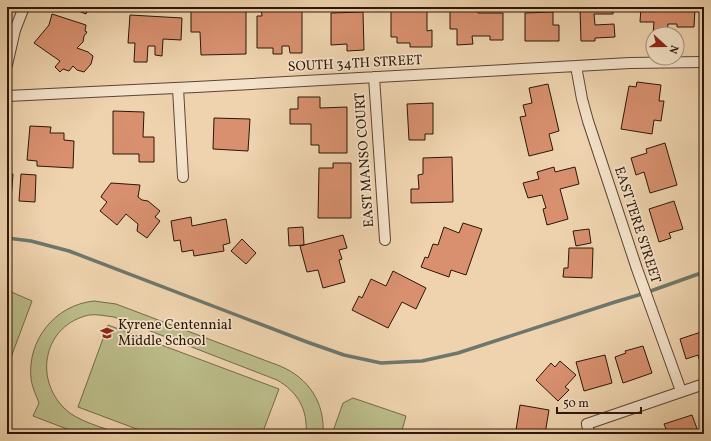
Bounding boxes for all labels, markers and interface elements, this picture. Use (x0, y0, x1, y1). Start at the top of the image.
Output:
north arrow (645, 26, 685, 66)
text: N (665, 43, 681, 55)
street label: SOUTH 34TH STREET (287, 51, 423, 77)
street label: EAST MANSO COURT (351, 92, 379, 228)
street label: EAST TERE STREET (609, 164, 665, 286)
place label: Kyrene Centennial Middle School (118, 316, 232, 351)
school or university icon: Kyrene Centennial Middle School (99, 325, 115, 341)
scale bar (557, 389, 641, 415)
text: 50 m (563, 396, 589, 412)

